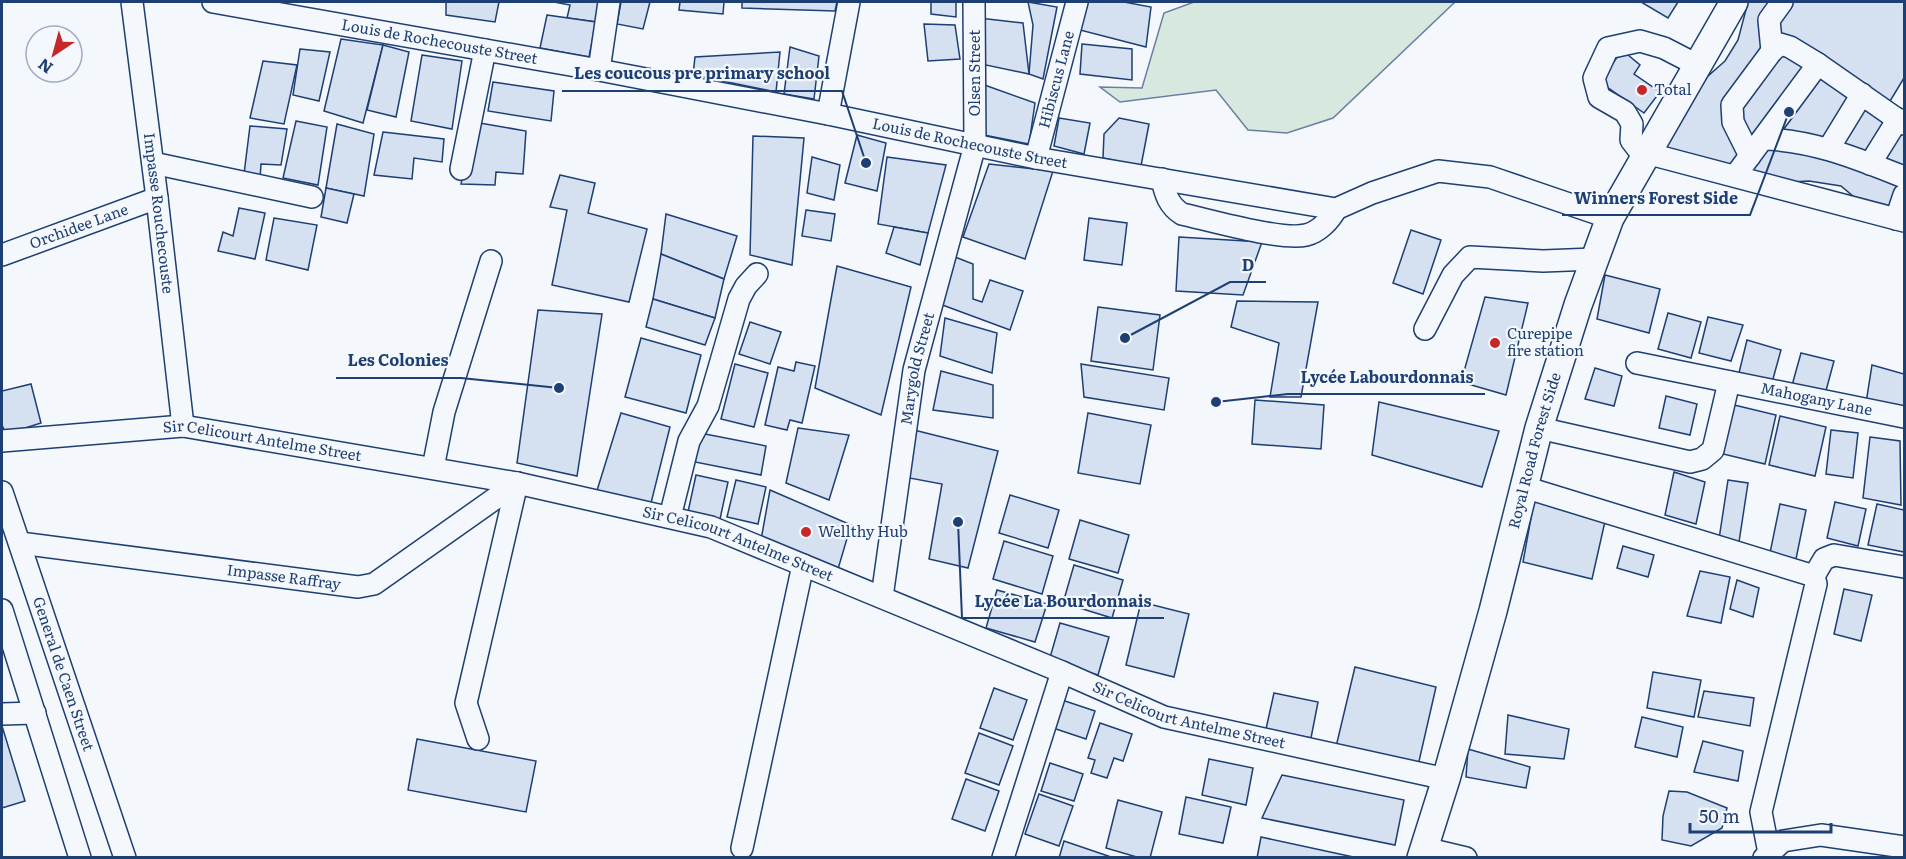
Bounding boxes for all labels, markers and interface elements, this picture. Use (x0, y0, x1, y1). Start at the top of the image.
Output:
street label: Louis de Rochecouste Street (340, 12, 540, 69)
north arrow (24, 24, 84, 84)
street label: Hibiscus Lane (1031, 28, 1079, 131)
street label: Olsen Street (962, 30, 985, 116)
text: N (32, 53, 57, 81)
callout: Les coucous pre primary school (562, 57, 842, 91)
text: Les coucous pre primary school (574, 60, 830, 84)
place label: Total (1654, 77, 1692, 100)
marker: Total (1635, 83, 1649, 97)
street label: Louis de Rochecouste Street (870, 111, 1069, 173)
street label: Impasse Rouchecouste (139, 131, 181, 295)
callout: Winners Forest Side (1562, 181, 1750, 215)
text: Winners Forest Side (1574, 185, 1738, 209)
street label: Orchidee Lane (26, 197, 131, 254)
callout: D (1230, 248, 1266, 282)
text: D (1242, 252, 1254, 276)
street label: Marygold Street (893, 309, 939, 427)
place label: Curepipe fire station (1507, 321, 1584, 361)
marker: Curepipe fire station (1488, 336, 1502, 350)
callout: Les Colonies (336, 344, 461, 378)
text: Les Colonies (348, 347, 448, 371)
callout: Lycée Labourdonnais (1288, 360, 1485, 394)
text: Lycée Labourdonnais (1301, 364, 1474, 388)
street label: Royal Road Forest Side (1501, 369, 1566, 531)
street label: Mahogany Lane (1759, 375, 1875, 420)
street label: Sir Celicourt Antelme Street (162, 413, 363, 466)
street label: Sir Celicourt Antelme Street (641, 499, 837, 586)
place label: Wellthy Hub (818, 519, 908, 542)
marker: Wellthy Hub (799, 525, 813, 539)
street label: Impasse Raffray (226, 557, 343, 595)
callout: Lycée La Bourdonnais (962, 584, 1164, 618)
text: Lycée La Bourdonnais (974, 588, 1152, 612)
street label: General de Caen Street (28, 593, 101, 754)
street label: Sir Celicourt Antelme Street (1089, 674, 1288, 753)
scale bar (1690, 796, 1831, 834)
text: 50 m (1699, 802, 1740, 829)

